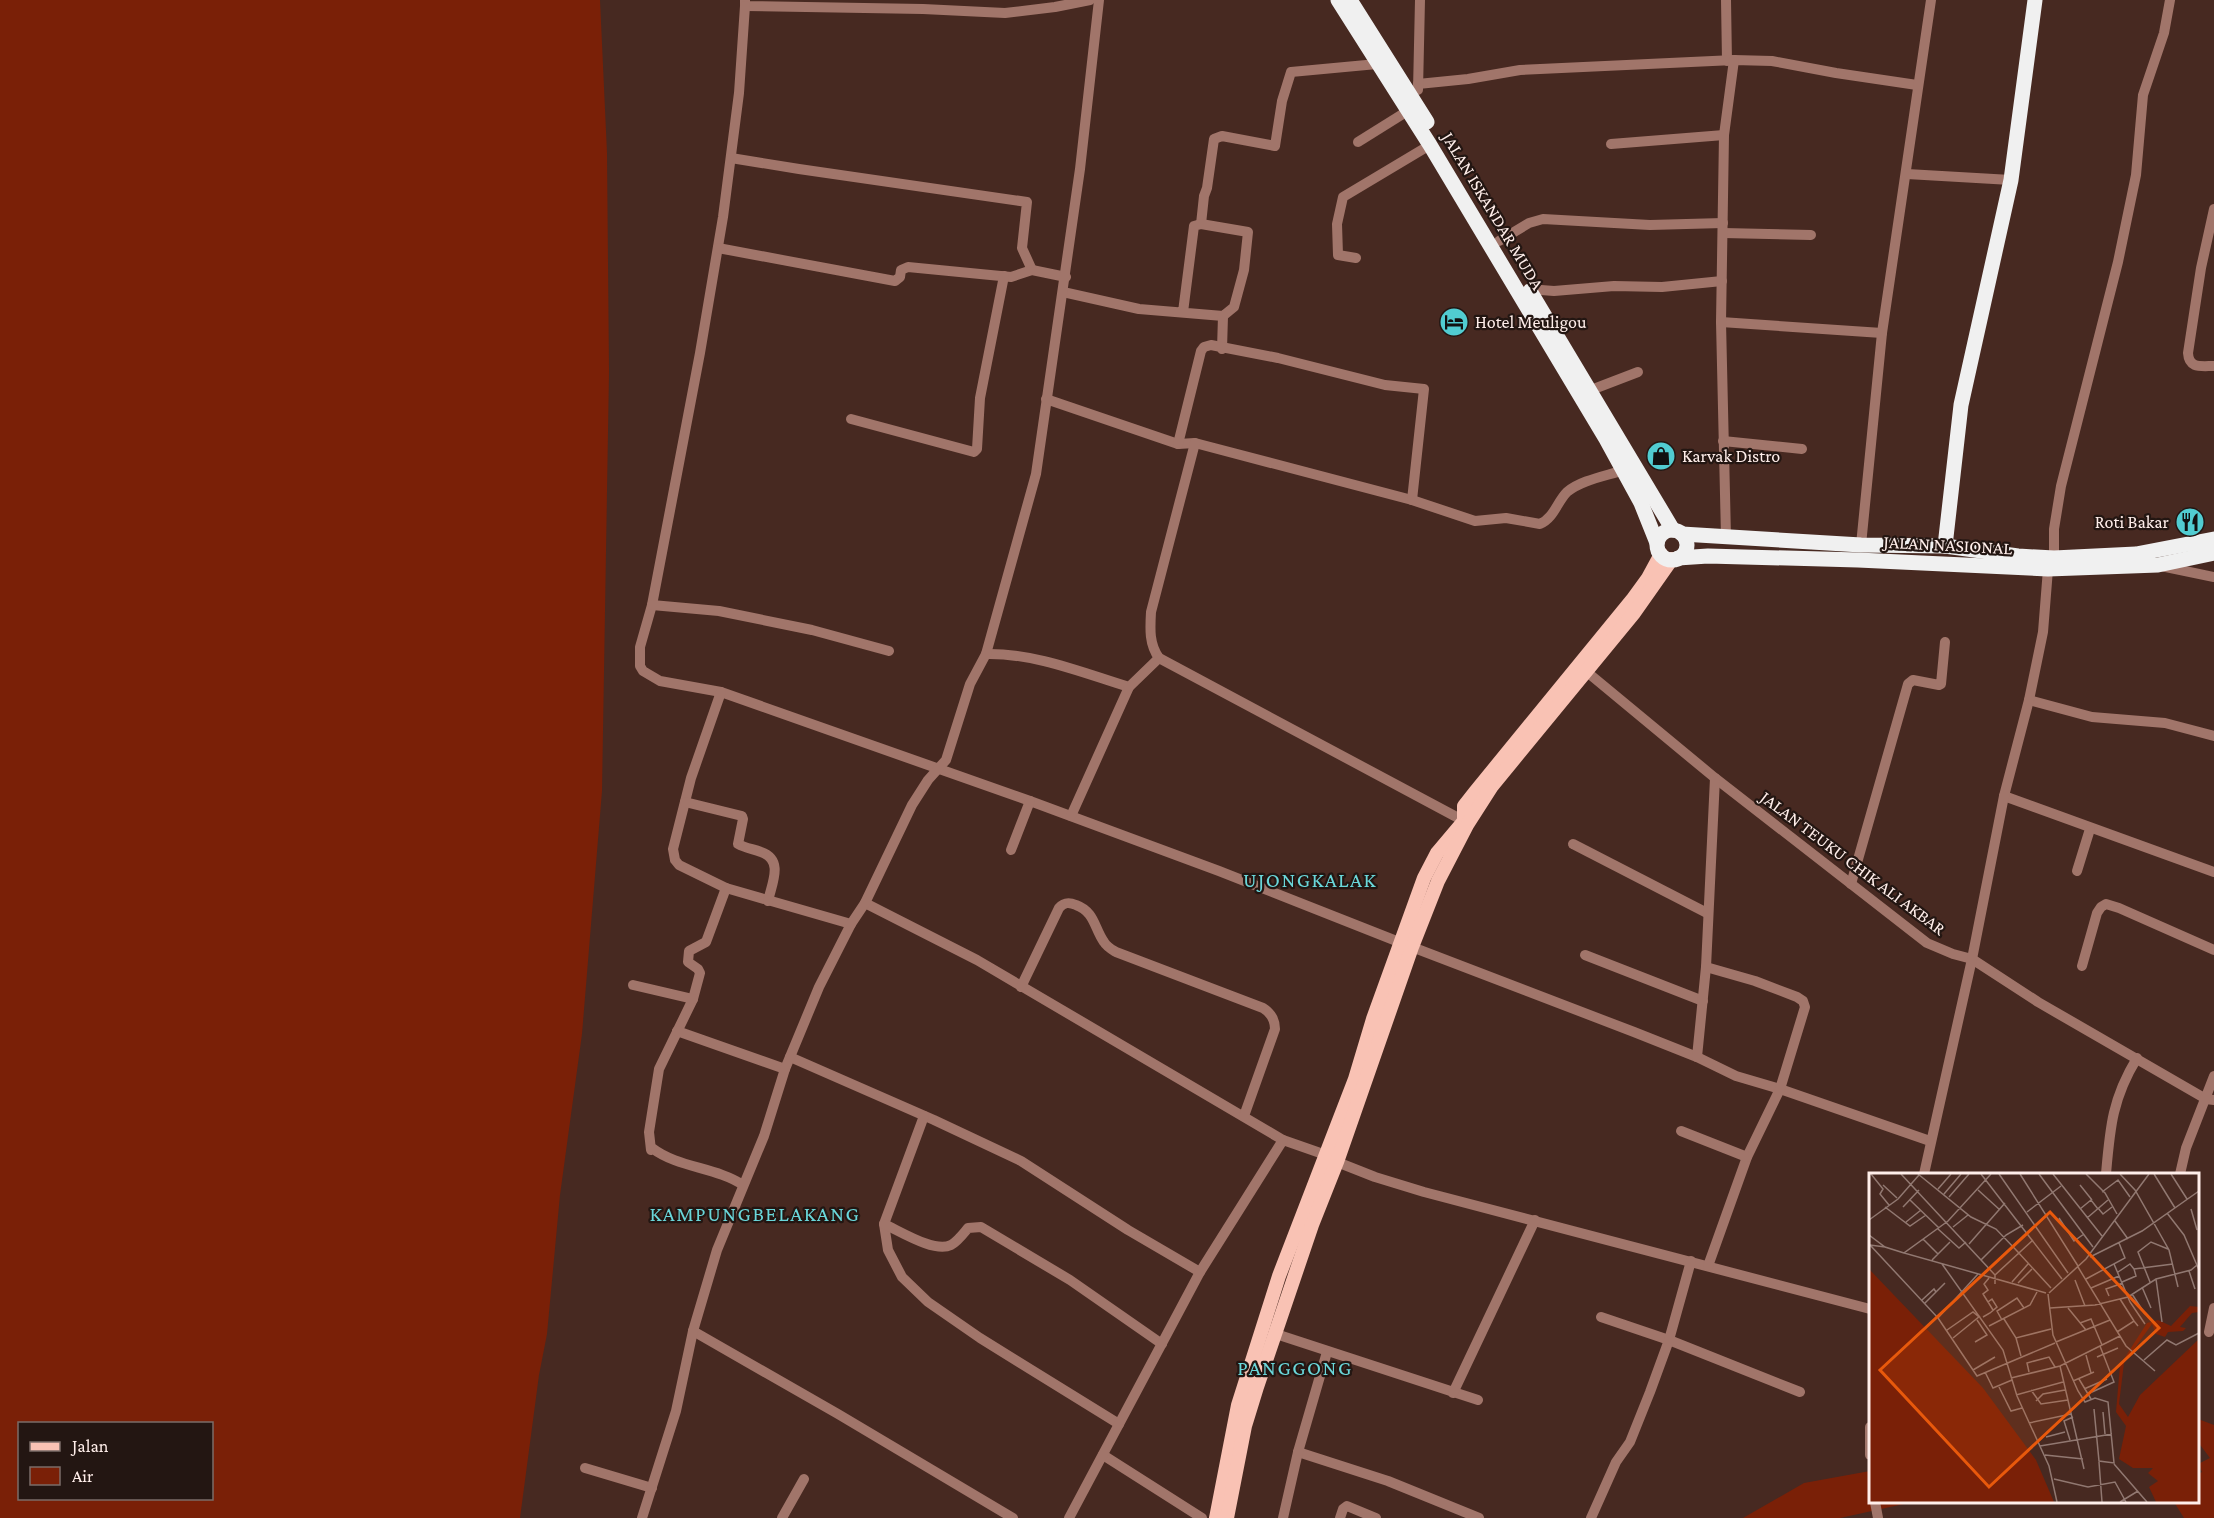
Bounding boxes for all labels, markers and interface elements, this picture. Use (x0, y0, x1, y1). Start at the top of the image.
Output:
street label: JALAN ISKANDAR MUDA (1437, 127, 1548, 294)
hotel icon: Hotel Meuligou (1438, 306, 1470, 338)
place label: Hotel Meuligou (1475, 312, 1587, 332)
shop icon: Karvak Distro (1645, 440, 1677, 472)
place label: Karvak Distro (1682, 446, 1780, 466)
restaurant icon: Roti Bakar (2174, 506, 2206, 538)
place label: Roti Bakar (2095, 512, 2170, 532)
street label: JALAN NASIONAL (1881, 532, 2013, 558)
street label: JALAN TEUKU CHIK ALI AKBAR (1755, 786, 1950, 940)
district label: UJONGKALAK (1243, 868, 1377, 892)
inset map (1869, 1173, 2199, 1503)
district label: KAMPUNGBELAKANG (650, 1202, 860, 1226)
district label: PANGGONG (1237, 1356, 1353, 1380)
legend (18, 1422, 213, 1500)
text: Jalan (70, 1436, 109, 1456)
text: Air (72, 1466, 94, 1486)

